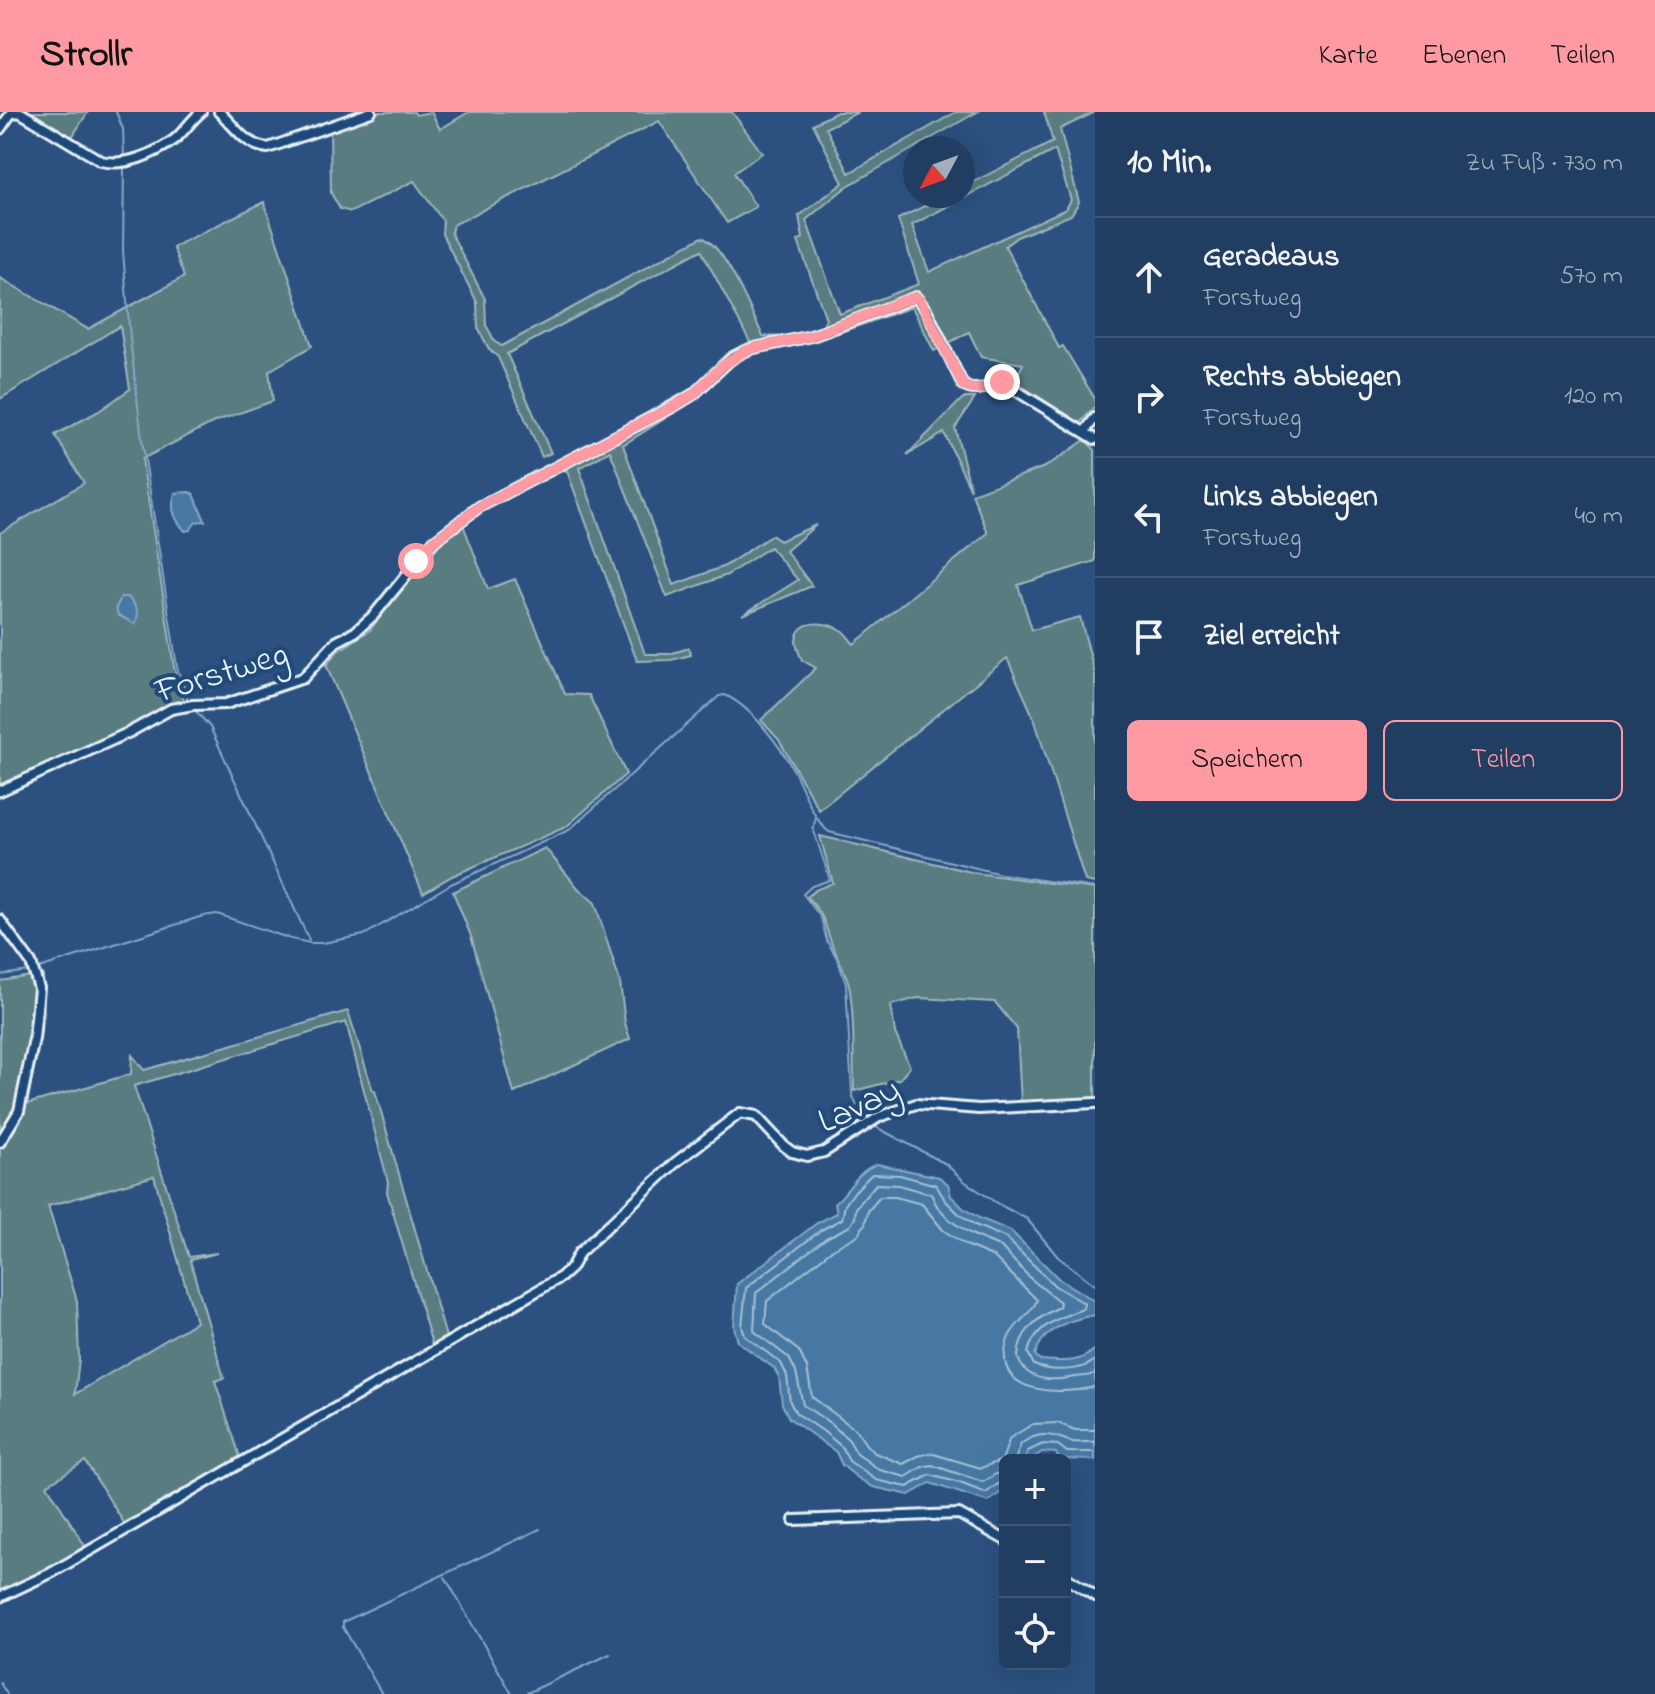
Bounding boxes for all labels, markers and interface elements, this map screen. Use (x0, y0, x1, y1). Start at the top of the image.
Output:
text: Strollr (40, 28, 132, 84)
text: Karte (1319, 36, 1378, 77)
text: Ebenen (1422, 36, 1506, 77)
text: Teilen (1550, 36, 1615, 77)
north arrow (903, 136, 975, 208)
text: 10 Min. (1127, 139, 1211, 189)
text: Zu Fuß · 730 m (1466, 145, 1623, 183)
text: Geradeaus (1203, 236, 1340, 280)
icon: ahead (1127, 255, 1171, 299)
text: 570 m (1560, 258, 1623, 296)
text: Forstweg (1203, 280, 1301, 318)
text: Rechts abbiegen (1203, 356, 1401, 400)
route end (984, 364, 1020, 400)
icon: right (1127, 375, 1171, 419)
text: 120 m (1564, 378, 1623, 416)
text: Forstweg (1203, 400, 1301, 438)
text: Links abbiegen (1203, 476, 1378, 520)
icon: left (1127, 495, 1171, 539)
text: 40 m (1574, 498, 1623, 536)
text: Forstweg (1203, 520, 1301, 558)
route start (398, 543, 434, 579)
icon: arrive (1127, 615, 1171, 659)
text: Ziel erreicht (1203, 615, 1340, 659)
street label: Forstweg (148, 629, 295, 720)
button: Speichern (1127, 720, 1367, 801)
button: Teilen (1383, 720, 1623, 801)
street label: Lavay (810, 1065, 910, 1149)
map controls (999, 1454, 1071, 1670)
button: + (999, 1454, 1071, 1526)
button: − (999, 1526, 1071, 1598)
button: locate (999, 1598, 1071, 1670)

